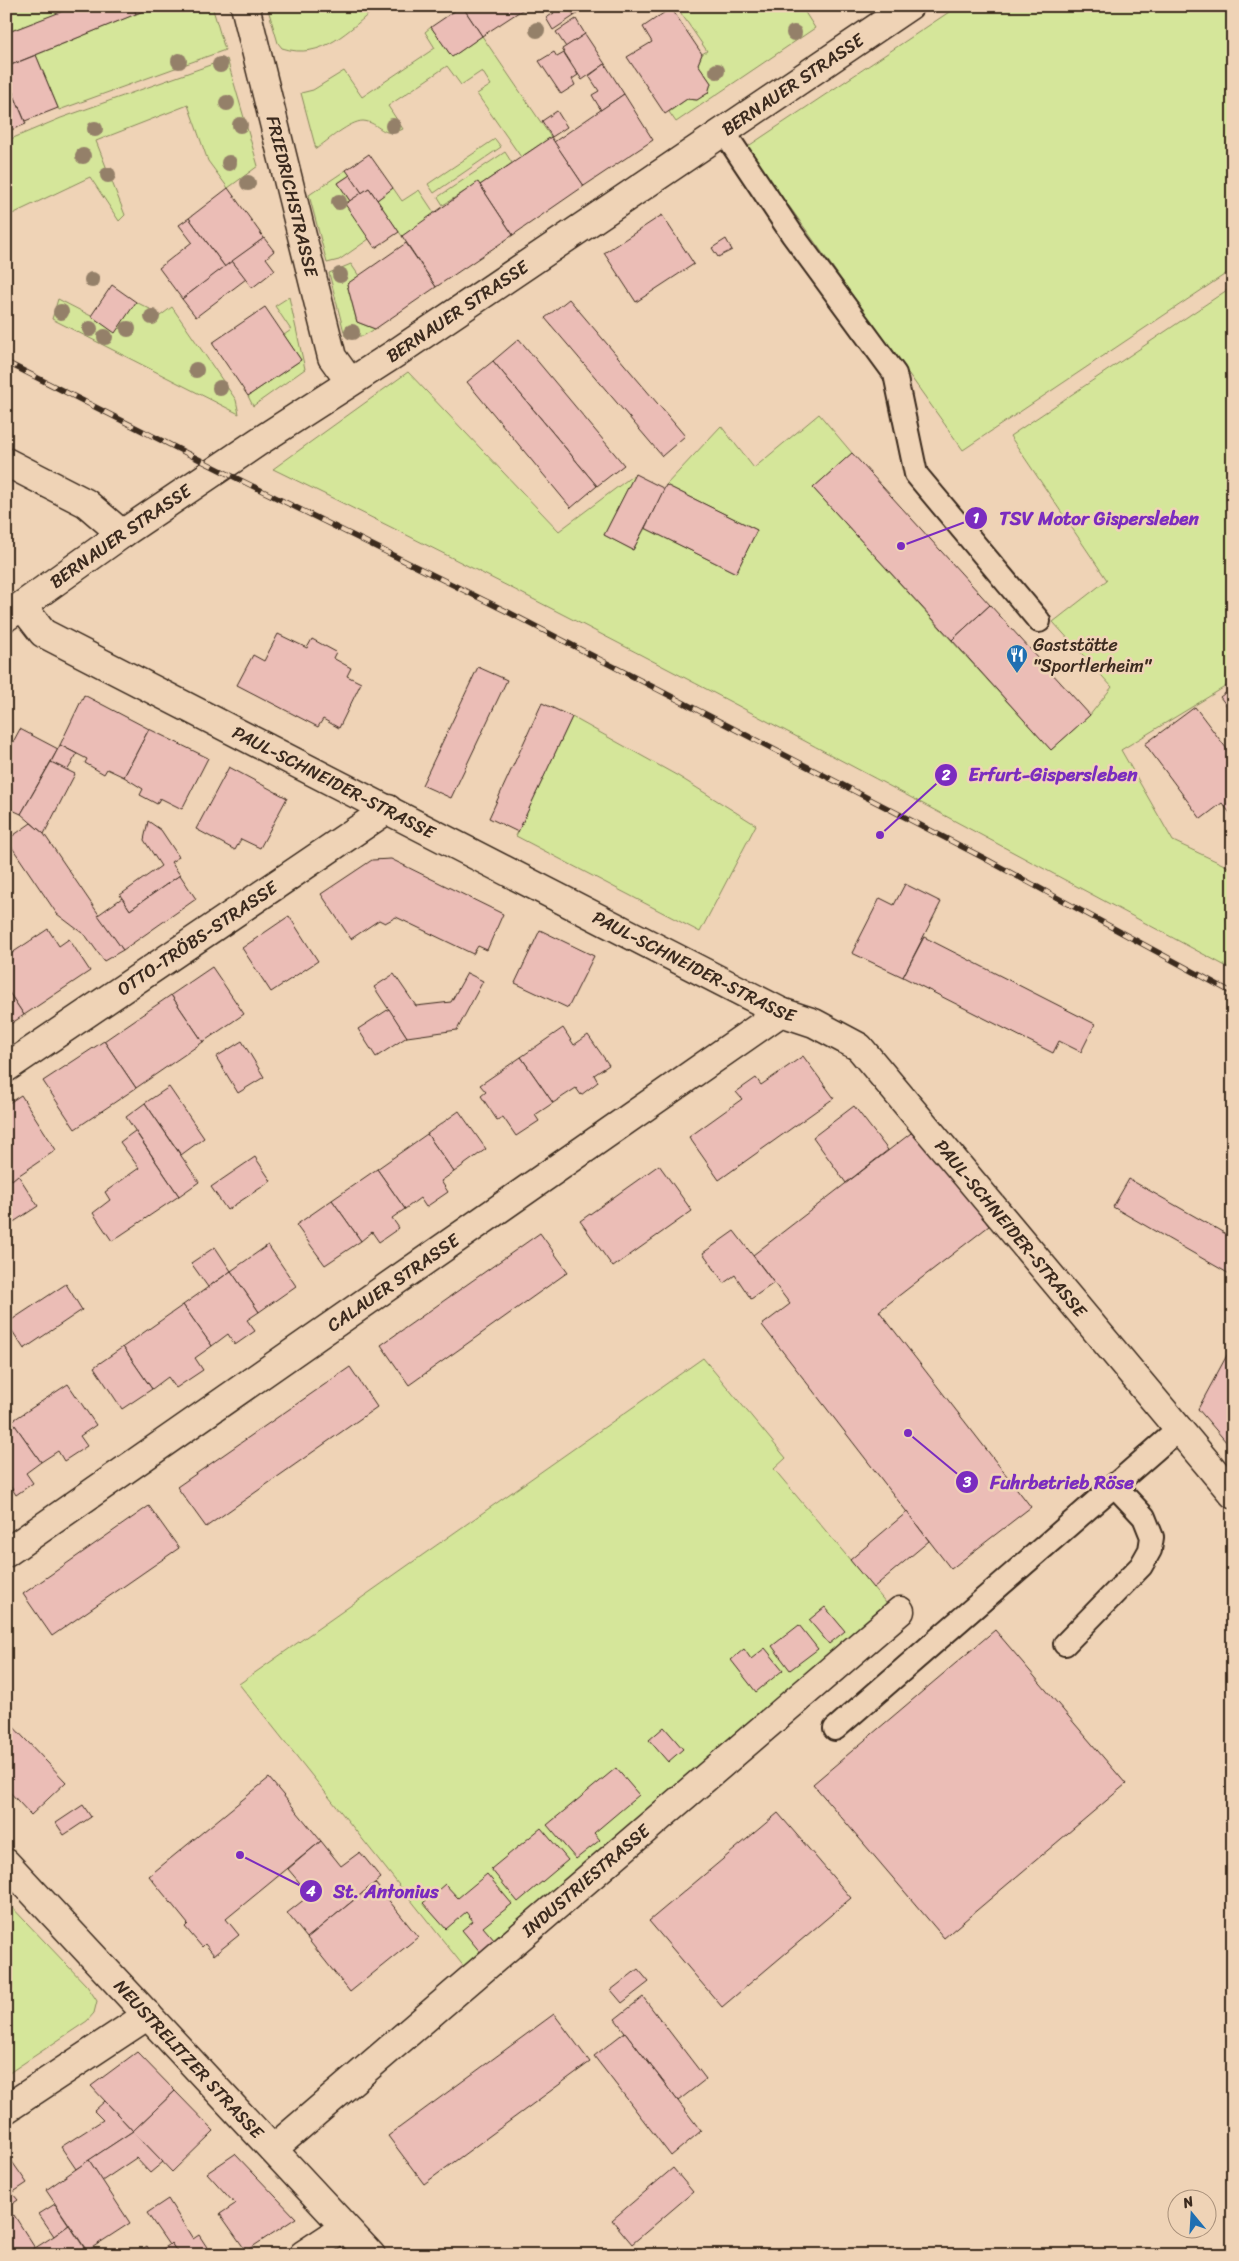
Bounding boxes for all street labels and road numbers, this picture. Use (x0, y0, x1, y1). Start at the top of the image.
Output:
street label: BERNAUER STRASSE (715, 24, 872, 145)
street label: FRIEDRICHSTRASSE (257, 112, 328, 281)
street label: BERNAUER STRASSE (379, 251, 536, 372)
street label: BERNAUER STRASSE (43, 475, 199, 597)
street label: PAUL-SCHNEIDER-STRASSE (226, 717, 442, 848)
street label: OTTO-TRÖBS-STRASSE (110, 872, 285, 1004)
street label: PAUL-SCHNEIDER-STRASSE (587, 902, 801, 1032)
street label: PAUL-SCHNEIDER-STRASSE (926, 1132, 1096, 1326)
street label: CALAUER STRASSE (320, 1225, 467, 1341)
street label: INDUSTRIESTRASSE (513, 1815, 658, 1946)
street label: NEUSTRELITZER STRASSE (106, 1972, 272, 2147)

